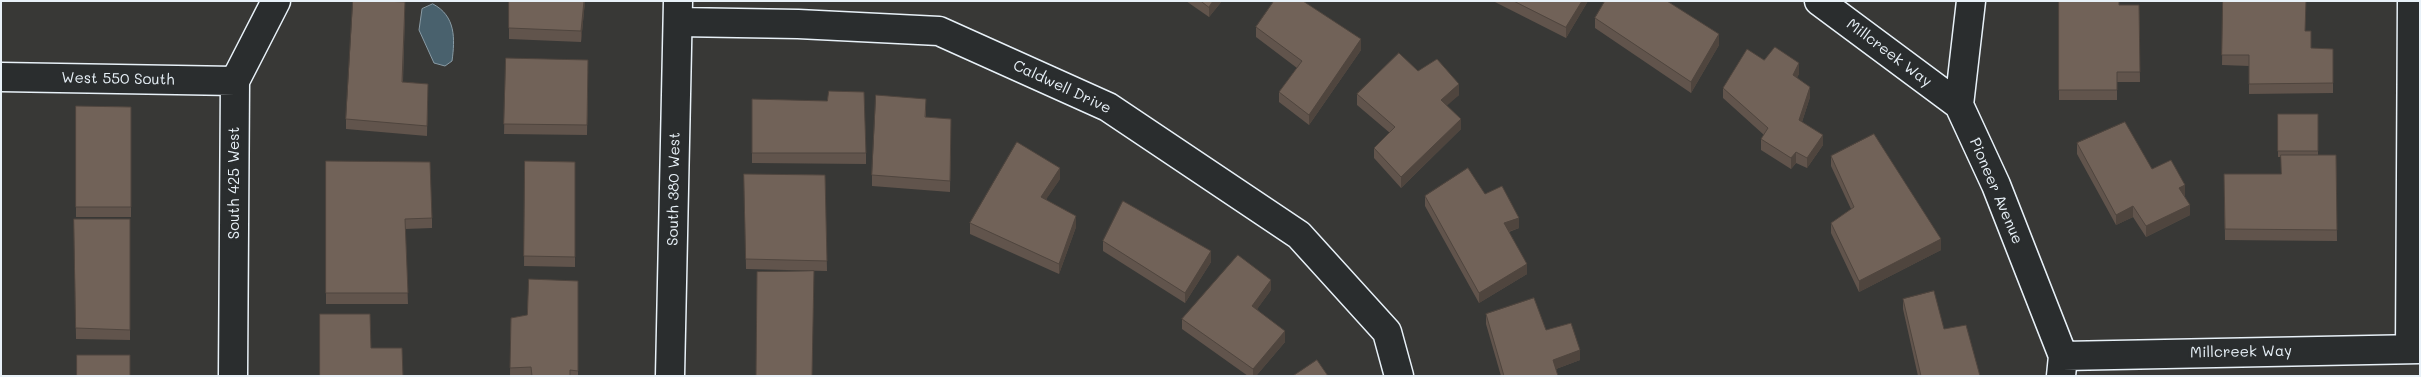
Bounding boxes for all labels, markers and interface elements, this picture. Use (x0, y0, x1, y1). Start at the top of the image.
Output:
street label: Millcreek Way (1843, 15, 1935, 91)
street label: Caldwell Drive (1010, 56, 1114, 118)
street label: West 550 South (61, 69, 175, 89)
street label: South 425 West (225, 127, 243, 239)
street label: South 380 West (664, 132, 684, 246)
street label: Pioneer Avenue (1965, 135, 2027, 247)
street label: Millcreek Way (2190, 342, 2292, 362)

